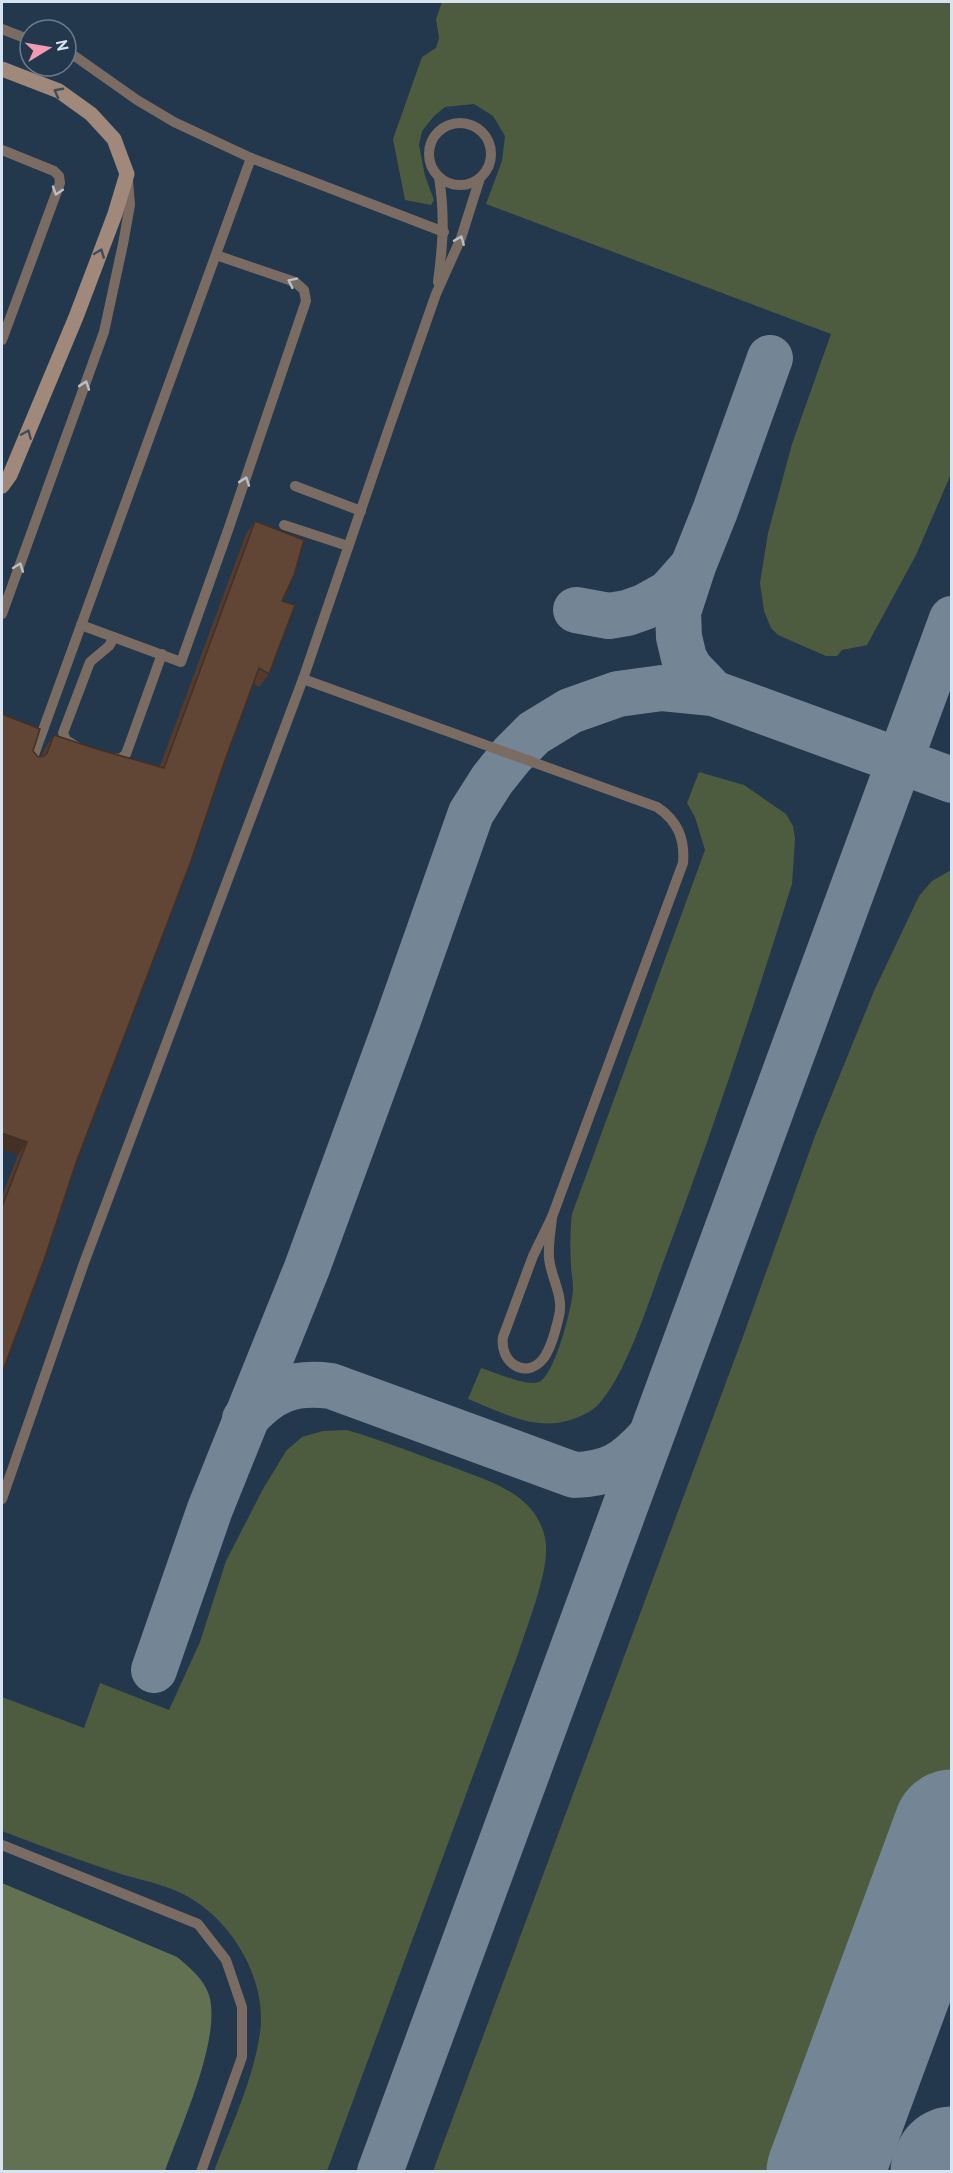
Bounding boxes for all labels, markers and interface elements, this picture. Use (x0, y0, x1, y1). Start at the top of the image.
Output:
north arrow (18, 18, 78, 78)
text: N (52, 38, 74, 52)
one-way arrow (53, 88, 64, 99)
one-way arrow (52, 185, 64, 196)
one-way arrow (453, 235, 465, 246)
one-way arrow (93, 248, 105, 259)
one-way arrow (287, 277, 298, 289)
one-way arrow (77, 380, 90, 391)
one-way arrow (20, 429, 32, 440)
one-way arrow (238, 476, 251, 486)
one-way arrow (12, 562, 24, 573)

